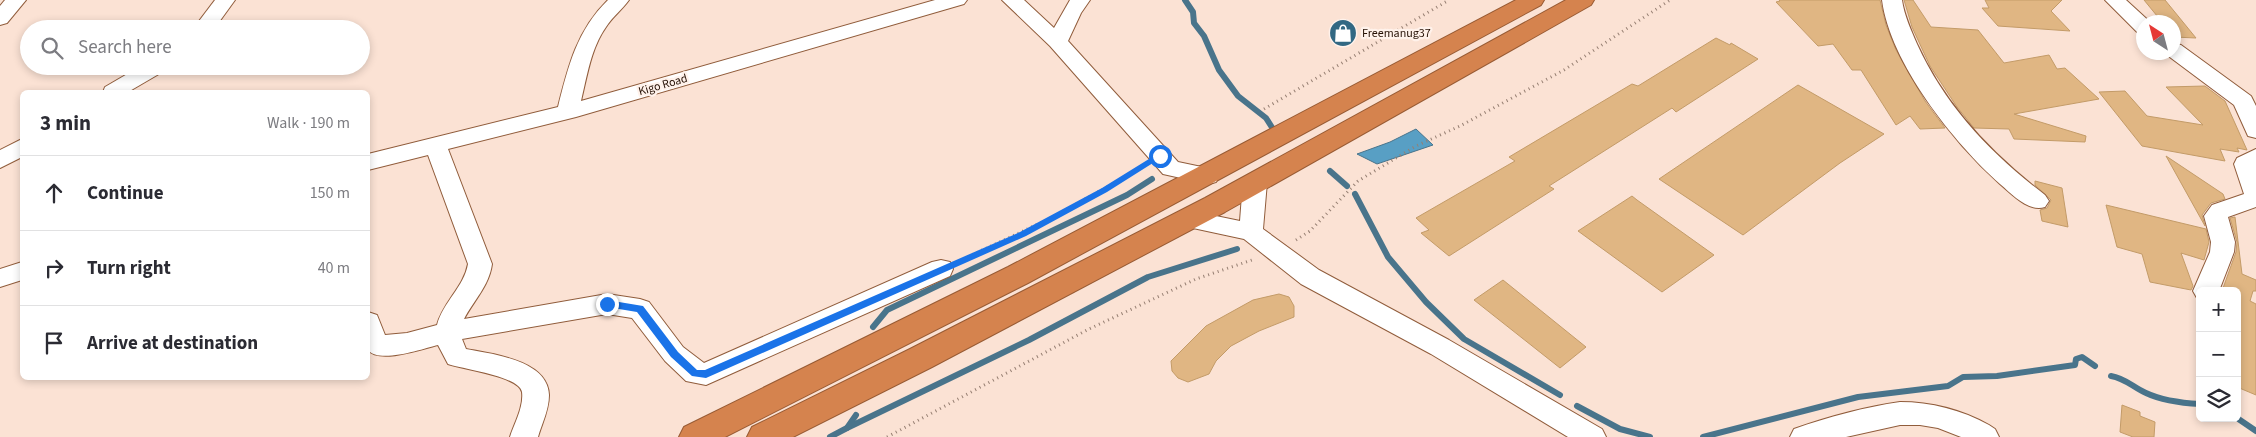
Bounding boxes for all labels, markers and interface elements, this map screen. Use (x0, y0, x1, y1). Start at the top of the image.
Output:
north arrow (2136, 15, 2181, 60)
shop icon: Freemanug37 (1328, 18, 1358, 48)
search box (20, 20, 370, 75)
place label: Freemanug37 (1362, 25, 1431, 42)
icon: search (38, 34, 66, 62)
text: Search here (78, 34, 172, 61)
street label: Kigo Road (636, 70, 690, 100)
text: 3 min (40, 108, 91, 138)
text: Walk · 190 m (267, 112, 350, 134)
route start (1149, 145, 1172, 168)
icon: ahead (40, 179, 68, 207)
text: Continue (87, 180, 164, 207)
text: 150 m (310, 182, 350, 204)
icon: right (40, 254, 68, 282)
text: Turn right (87, 255, 171, 282)
text: 40 m (318, 257, 350, 279)
map controls (2196, 287, 2241, 422)
button: + (2196, 287, 2241, 332)
route end (596, 293, 619, 316)
icon: arrive (40, 329, 68, 357)
text: Arrive at destination (87, 330, 258, 357)
button: − (2196, 332, 2241, 377)
button: layers (2196, 377, 2241, 422)

